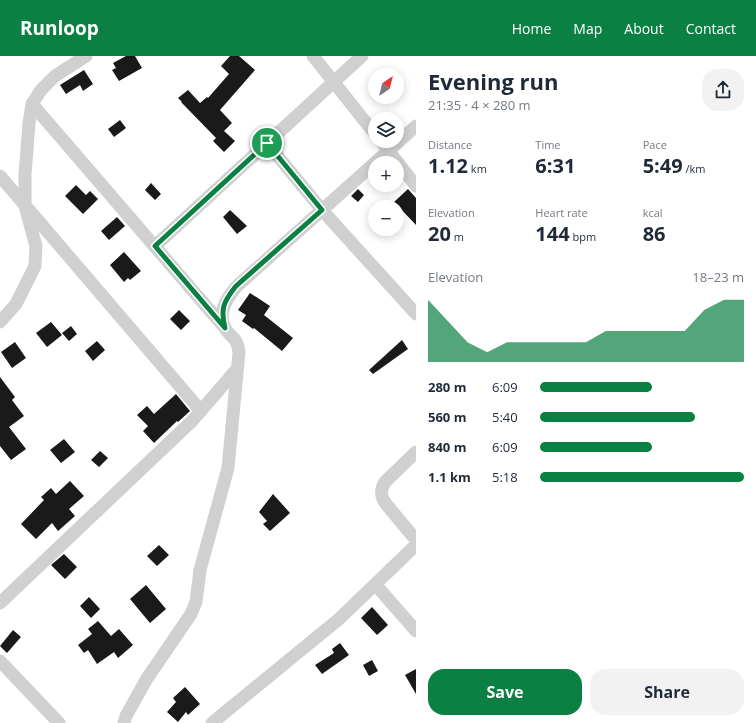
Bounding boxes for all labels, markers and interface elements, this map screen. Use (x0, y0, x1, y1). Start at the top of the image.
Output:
text: Runloop (20, 15, 99, 41)
text: Home (512, 19, 551, 38)
text: Map (573, 19, 602, 38)
text: About (624, 19, 664, 38)
text: Contact (686, 19, 736, 38)
text: Evening run (428, 66, 559, 96)
north arrow (368, 68, 404, 104)
map controls (368, 68, 404, 236)
button: share (702, 69, 744, 111)
text: 21:35 · 4 × 280 m (428, 96, 531, 114)
button: layers (368, 112, 404, 148)
pin (250, 126, 284, 160)
icon: arrive (256, 132, 278, 154)
text: Distance (428, 137, 472, 152)
text: Time (535, 137, 561, 152)
text: Pace (643, 137, 667, 152)
text: 1.12 (428, 152, 468, 179)
text: 6:31 (535, 152, 575, 179)
text: 5:49 (643, 152, 683, 179)
button: + (368, 156, 404, 192)
text: km (468, 161, 487, 176)
text: /km (683, 161, 706, 176)
button: − (368, 200, 404, 236)
text: Elevation (428, 205, 475, 220)
text: Heart rate (535, 205, 588, 220)
text: kcal (643, 205, 663, 220)
text: 20 (428, 220, 451, 247)
text: 144 (535, 220, 570, 247)
text: 86 (643, 220, 666, 247)
text: m (451, 229, 464, 244)
text: bpm (570, 229, 596, 244)
text: Elevation (428, 268, 483, 286)
text: 18–23 m (692, 268, 744, 286)
text: 280 m (428, 378, 466, 396)
text: 6:09 (492, 378, 518, 396)
text: 560 m (428, 408, 466, 426)
text: 5:40 (492, 408, 518, 426)
text: 840 m (428, 438, 466, 456)
text: 6:09 (492, 438, 518, 456)
text: 1.1 km (428, 468, 471, 486)
text: 5:18 (492, 468, 518, 486)
button: Save (428, 669, 582, 715)
button: Share (590, 669, 744, 715)

